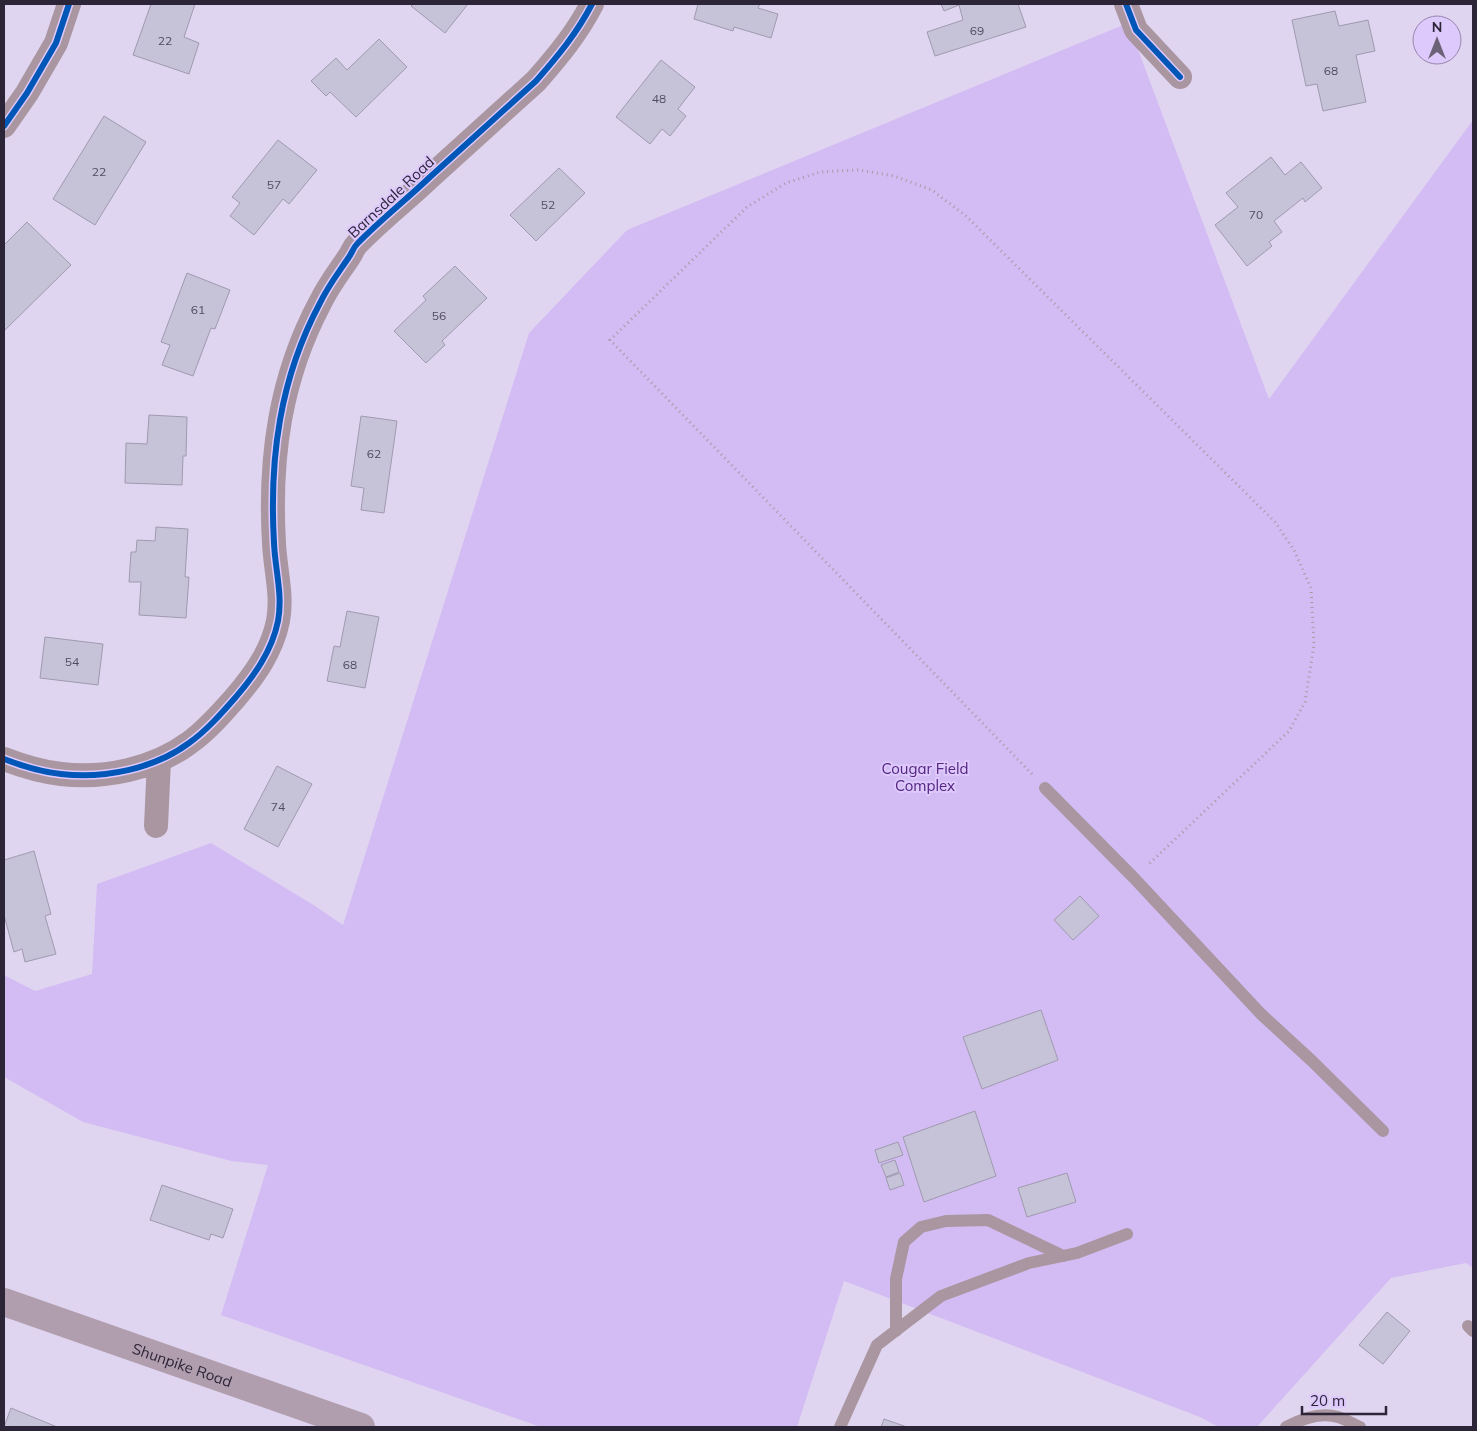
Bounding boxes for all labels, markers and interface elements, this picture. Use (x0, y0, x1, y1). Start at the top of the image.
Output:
north arrow (1412, 15, 1462, 65)
text: N (1432, 18, 1442, 36)
house number: 69 (970, 23, 984, 38)
house number: 22 (158, 33, 172, 48)
house number: 68 (1324, 63, 1338, 78)
house number: 48 (652, 91, 666, 106)
street label: Barnsdale Road (344, 152, 438, 242)
house number: 22 (92, 164, 106, 179)
house number: 57 (267, 177, 281, 192)
house number: 52 (541, 197, 555, 212)
house number: 70 (1249, 207, 1263, 222)
house number: 61 (191, 302, 205, 317)
house number: 56 (432, 308, 446, 323)
house number: 62 (367, 446, 381, 461)
house number: 54 (65, 654, 79, 669)
house number: 68 (343, 657, 357, 672)
park label: Cougar Field Complex (881, 759, 969, 795)
house number: 74 (271, 799, 285, 814)
street label: Shunpike Road (130, 1338, 235, 1391)
scale bar (1302, 1384, 1386, 1416)
text: 20 m (1310, 1391, 1345, 1410)

